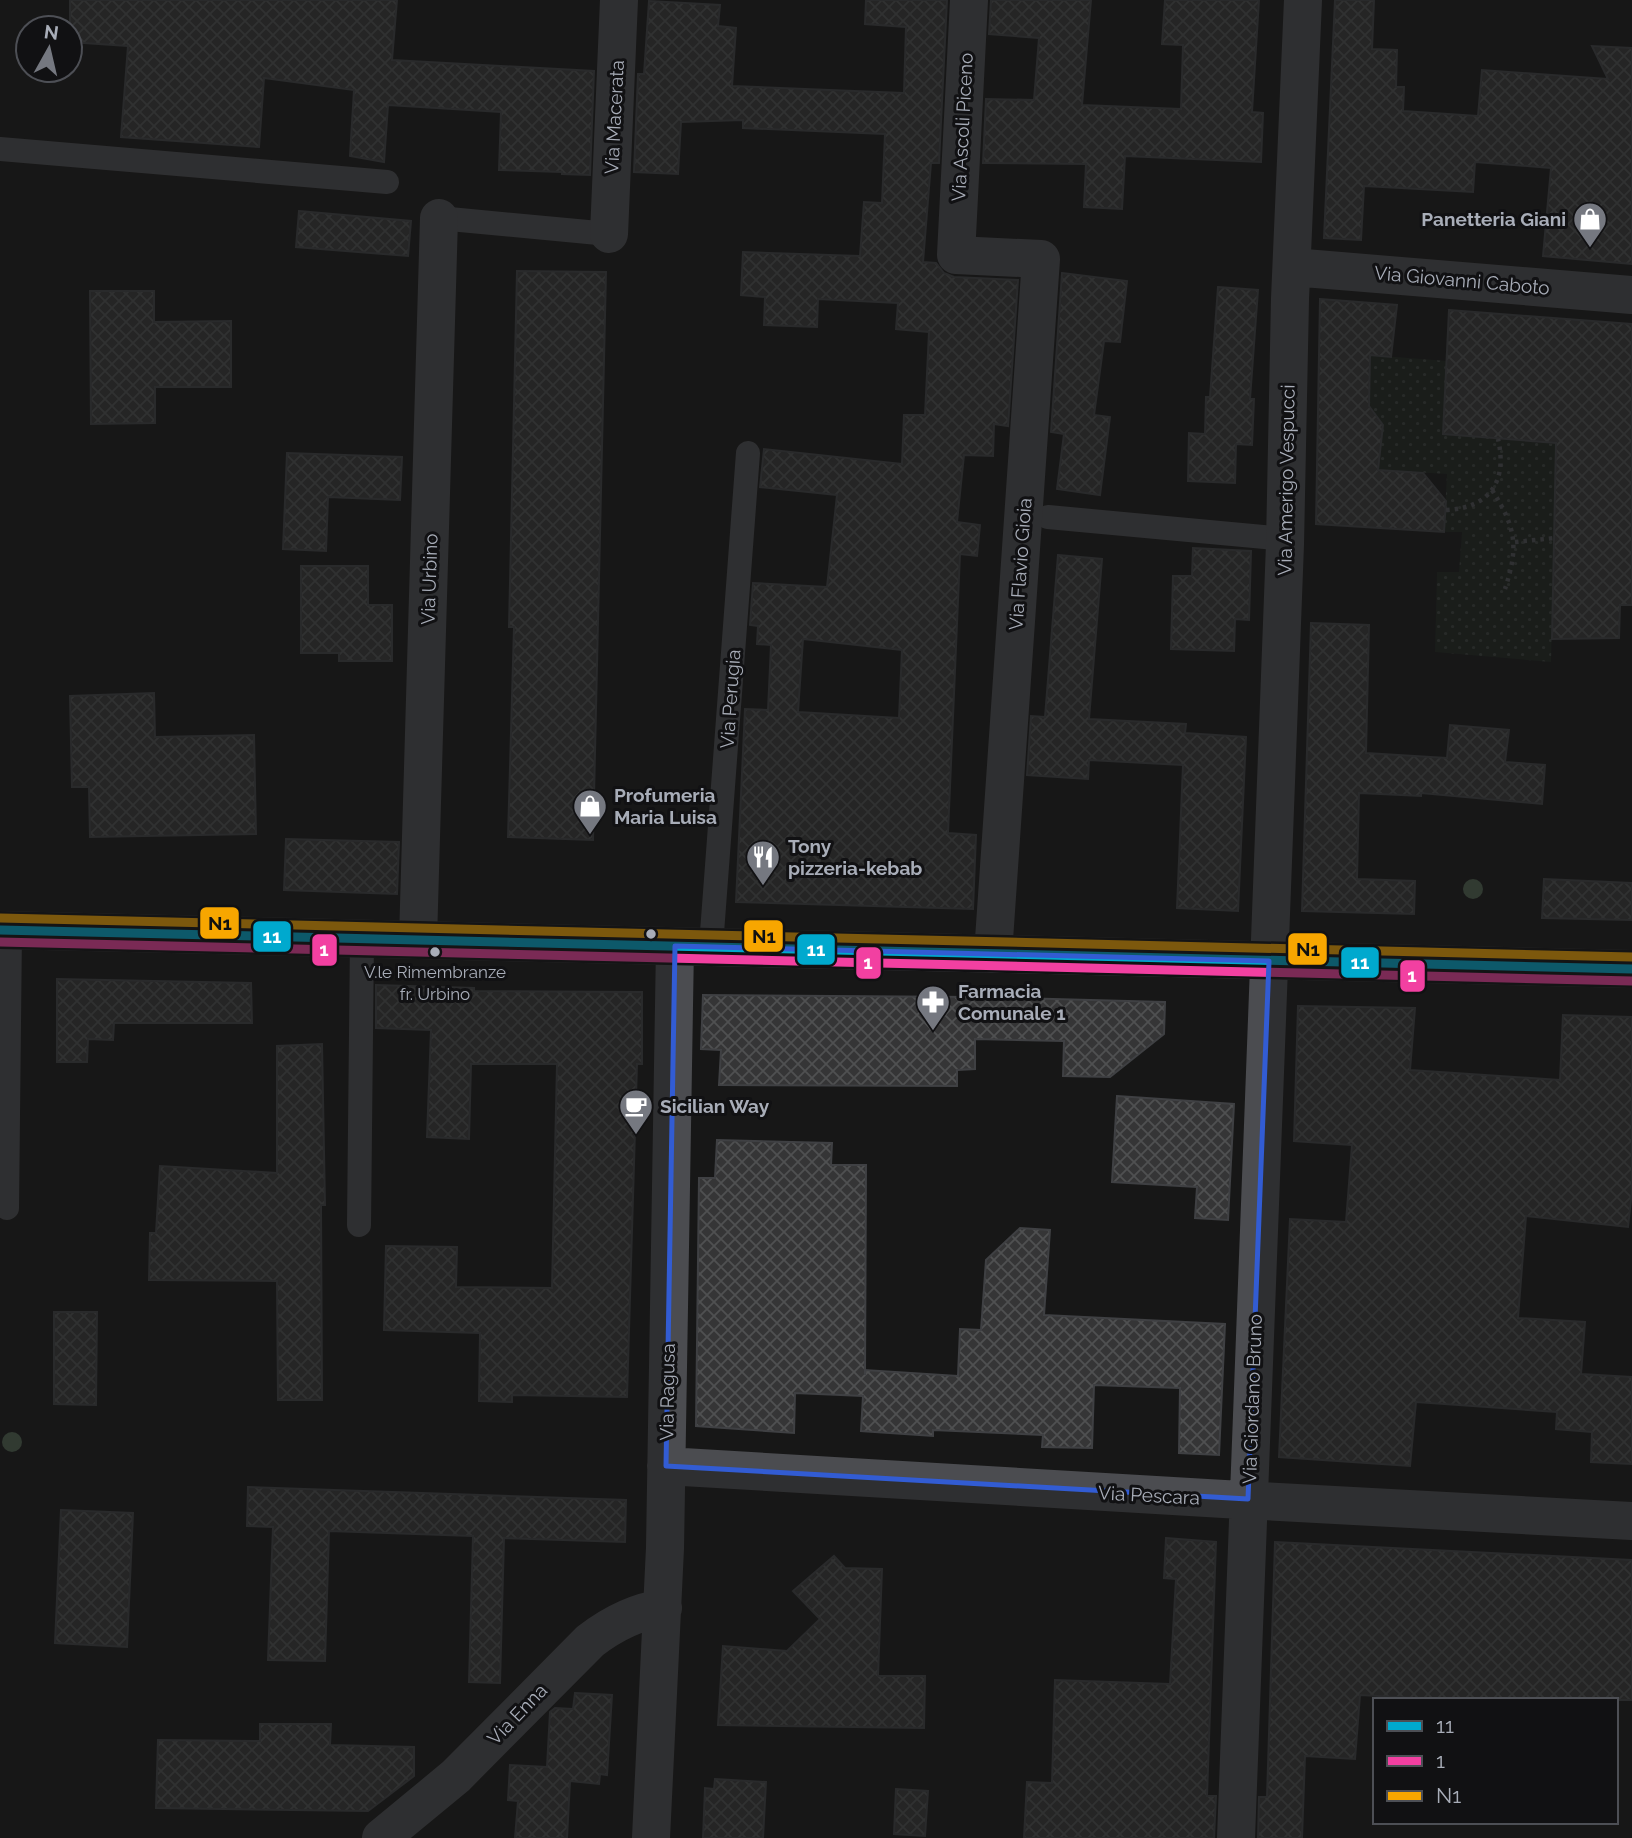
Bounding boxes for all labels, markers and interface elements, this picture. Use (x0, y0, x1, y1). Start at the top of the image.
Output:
north arrow (14, 14, 84, 84)
text: N (43, 20, 60, 44)
street label: Via Ascoli Piceno (947, 52, 977, 202)
street label: Via Macerata (600, 59, 628, 175)
shop icon: Panetteria Giani (1571, 200, 1609, 249)
place label: Panetteria Giani (1421, 208, 1566, 230)
street label: Via Giovanni Caboto (1373, 261, 1551, 299)
street label: Via Amerigo Vespucci (1273, 384, 1299, 576)
street label: Via Flavio Gioia (1004, 497, 1036, 631)
street label: Via Urbino (416, 533, 442, 625)
street label: Via Perugia (716, 649, 744, 749)
place label: Profumeria Maria Luisa (614, 784, 717, 828)
shop icon: Profumeria Maria Luisa (571, 787, 609, 836)
place label: Tony pizzeria-kebab (788, 835, 922, 879)
restaurant icon: Tony pizzeria-kebab (744, 838, 782, 887)
line badge: N1 (199, 906, 240, 940)
text: N1 (208, 912, 232, 934)
line badge: N1 (743, 919, 784, 953)
line badge: 11 (252, 920, 292, 953)
text: 11 (263, 925, 281, 947)
text: N1 (752, 925, 776, 947)
unlabelled marker (644, 927, 658, 941)
line badge: N1 (1287, 932, 1328, 966)
line badge: 1 (311, 933, 338, 967)
line badge: 11 (796, 933, 836, 966)
text: 1 (319, 938, 329, 960)
text: 11 (807, 938, 825, 960)
text: N1 (1296, 938, 1320, 960)
marker: V.le Rimembranze fr. Urbino (428, 945, 442, 959)
line badge: 1 (855, 946, 882, 980)
line badge: 11 (1340, 946, 1380, 979)
text: 1 (863, 951, 873, 973)
text: 11 (1351, 951, 1369, 973)
line badge: 1 (1399, 959, 1426, 993)
place label: V.le Rimembranze fr. Urbino (364, 962, 506, 1004)
text: 1 (1407, 964, 1417, 986)
place label: Farmacia Comunale 1 (958, 980, 1066, 1024)
pharmacy icon: Farmacia Comunale 1 (914, 983, 952, 1032)
cafe icon: Sicilian Way (617, 1087, 655, 1136)
place label: Sicilian Way (660, 1095, 770, 1117)
street label: Via Giordano Bruno (1238, 1314, 1266, 1484)
street label: Via Ragusa (655, 1343, 679, 1441)
street label: Via Pescara (1098, 1481, 1200, 1509)
street label: Via Enna (483, 1679, 551, 1749)
legend (1373, 1698, 1618, 1824)
text: 11 (1436, 1713, 1454, 1738)
text: 1 (1436, 1748, 1445, 1773)
text: N1 (1436, 1783, 1461, 1808)

